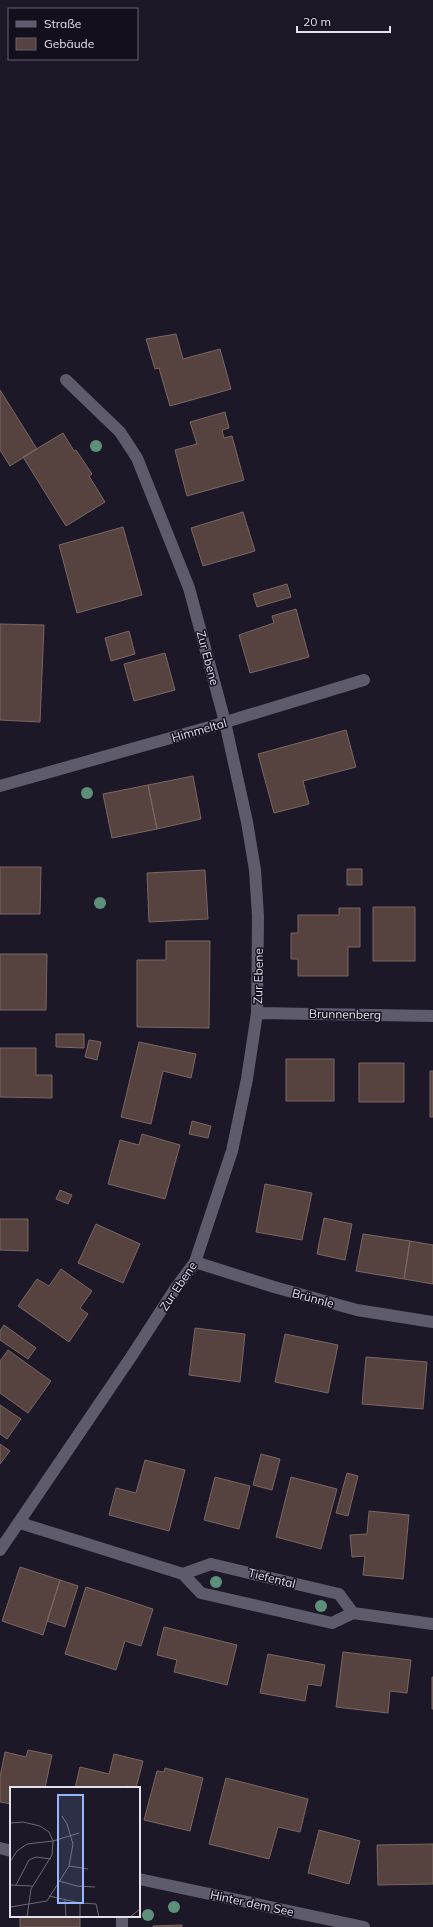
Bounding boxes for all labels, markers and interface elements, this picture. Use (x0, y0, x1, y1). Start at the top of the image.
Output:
legend (8, 8, 138, 60)
scale bar (297, 8, 390, 34)
text: 20 m (303, 14, 331, 29)
text: Straße (44, 16, 81, 31)
text: Gebäude (44, 36, 94, 51)
street label: Zur Ebene (194, 629, 222, 687)
street label: Himmeltal (170, 715, 228, 745)
street label: Zur Ebene (250, 948, 266, 1004)
street label: Brunnenberg (309, 1006, 381, 1022)
street label: Zur Ebene (156, 1259, 200, 1313)
street label: Brünnle (290, 1285, 336, 1311)
street label: Tiefental (247, 1565, 297, 1591)
inset map (10, 1787, 140, 1917)
street label: Hinter dem See (209, 1887, 295, 1919)

